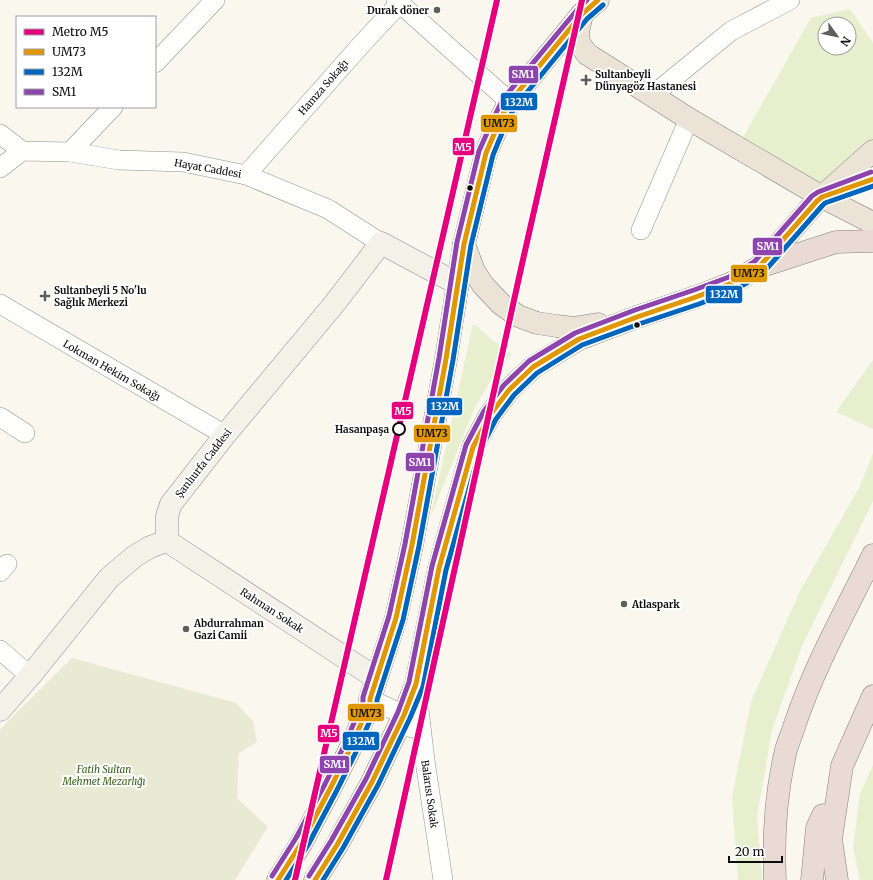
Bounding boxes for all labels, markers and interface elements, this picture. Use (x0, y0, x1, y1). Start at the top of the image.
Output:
place label: Durak döner (367, 4, 429, 17)
marker: Durak döner (432, 5, 442, 15)
legend (16, 16, 156, 108)
north arrow (817, 16, 857, 56)
text: Metro M5 (52, 24, 108, 39)
text: N (837, 34, 854, 49)
text: UM73 (52, 44, 86, 59)
street label: Hamza Sokağı (296, 57, 351, 118)
text: 132M (52, 64, 83, 79)
line badge: SM1 (508, 65, 539, 84)
text: SM1 (512, 67, 534, 81)
place label: Sultanbeyli Dünyagöz Hastanesi (595, 68, 697, 93)
marker: Sultanbeyli Dünyagöz Hastanesi (580, 74, 592, 86)
text: SM1 (52, 84, 77, 99)
line badge: 132M (500, 92, 538, 111)
text: 132M (505, 95, 534, 109)
line badge: UM73 (480, 114, 518, 133)
text: UM73 (483, 116, 515, 130)
line badge: M5 (452, 137, 475, 156)
text: M5 (454, 140, 472, 154)
street label: Hayat Caddesi (173, 156, 243, 181)
unlabelled marker (465, 183, 475, 193)
line badge: SM1 (752, 237, 783, 256)
text: SM1 (757, 239, 779, 253)
line badge: UM73 (730, 264, 768, 283)
text: UM73 (733, 266, 765, 280)
place label: Sultanbeyli 5 No'lu Sağlık Merkezi (54, 284, 147, 309)
line badge: 132M (705, 285, 743, 304)
text: 132M (710, 287, 739, 301)
marker: Sultanbeyli 5 No'lu Sağlık Merkezi (39, 290, 51, 302)
unlabelled marker (632, 320, 642, 330)
street label: Lokman Hekim Sokağı (61, 337, 163, 404)
line badge: 132M (426, 397, 463, 416)
text: 132M (431, 399, 460, 413)
line badge: M5 (391, 401, 414, 420)
text: M5 (394, 404, 412, 418)
marker: Hasanpaşa (392, 422, 406, 436)
place label: Hasanpaşa (335, 423, 389, 436)
line badge: UM73 (413, 424, 451, 443)
street label: Şanlıurfa Caddesi (172, 426, 234, 500)
text: UM73 (416, 426, 448, 440)
line badge: SM1 (405, 452, 435, 472)
text: SM1 (409, 455, 431, 469)
street label: Rahman Sokak (238, 585, 306, 636)
place label: Atlaspark (631, 598, 680, 611)
marker: Atlaspark (619, 599, 629, 609)
place label: Abdurrahman Gazi Camii (193, 617, 264, 642)
marker: Abdurrahman Gazi Camii (181, 624, 191, 634)
line badge: UM73 (347, 703, 385, 722)
text: UM73 (350, 706, 382, 720)
line badge: M5 (317, 724, 340, 743)
text: M5 (320, 726, 338, 740)
line badge: 132M (342, 731, 380, 751)
text: 132M (347, 734, 376, 748)
line badge: SM1 (319, 755, 350, 774)
text: SM1 (324, 757, 346, 771)
street label: Balarısı Sokak (418, 759, 441, 830)
park label: Fatih Sultan Mehmet Mezarlığı (61, 763, 146, 788)
scale bar (729, 838, 782, 864)
text: 20 m (735, 844, 764, 859)

